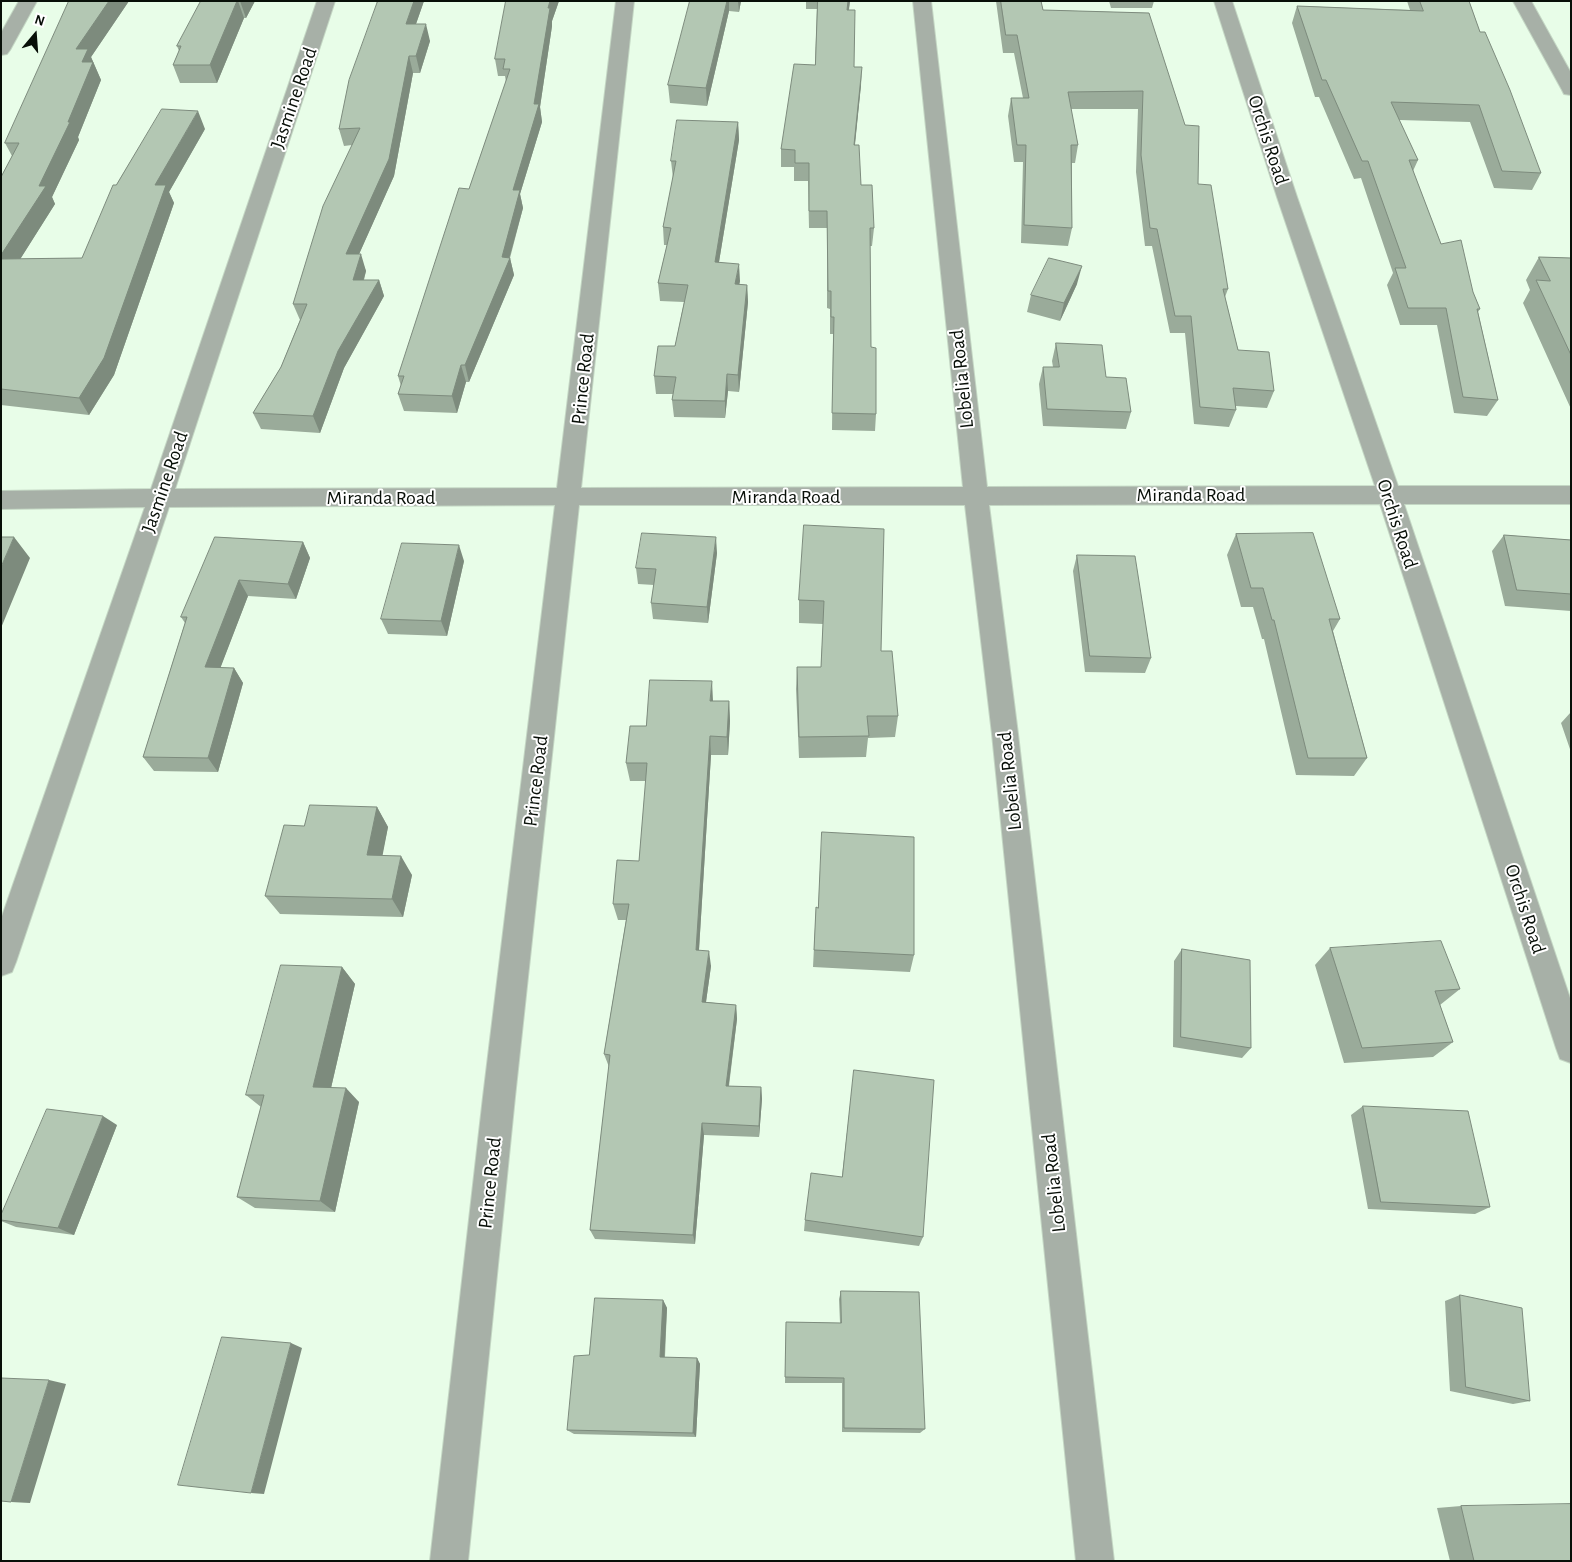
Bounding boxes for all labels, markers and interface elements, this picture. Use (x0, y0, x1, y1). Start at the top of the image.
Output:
north arrow (10, 10, 60, 60)
text: N (33, 13, 46, 29)
street label: Jasmine Road (265, 44, 323, 152)
street label: Orchis Road (1242, 92, 1294, 188)
street label: Lobelia Road (945, 328, 979, 430)
street label: Prince Road (566, 332, 600, 426)
street label: Jasmine Road (136, 428, 194, 536)
street label: Orchis Road (1371, 476, 1423, 572)
street label: Miranda Road (1137, 483, 1245, 507)
street label: Miranda Road (732, 485, 840, 509)
street label: Miranda Road (327, 486, 435, 510)
street label: Lobelia Road (993, 730, 1027, 832)
street label: Prince Road (518, 734, 554, 828)
street label: Orchis Road (1499, 861, 1551, 957)
street label: Lobelia Road (1037, 1132, 1071, 1234)
street label: Prince Road (473, 1136, 507, 1230)

